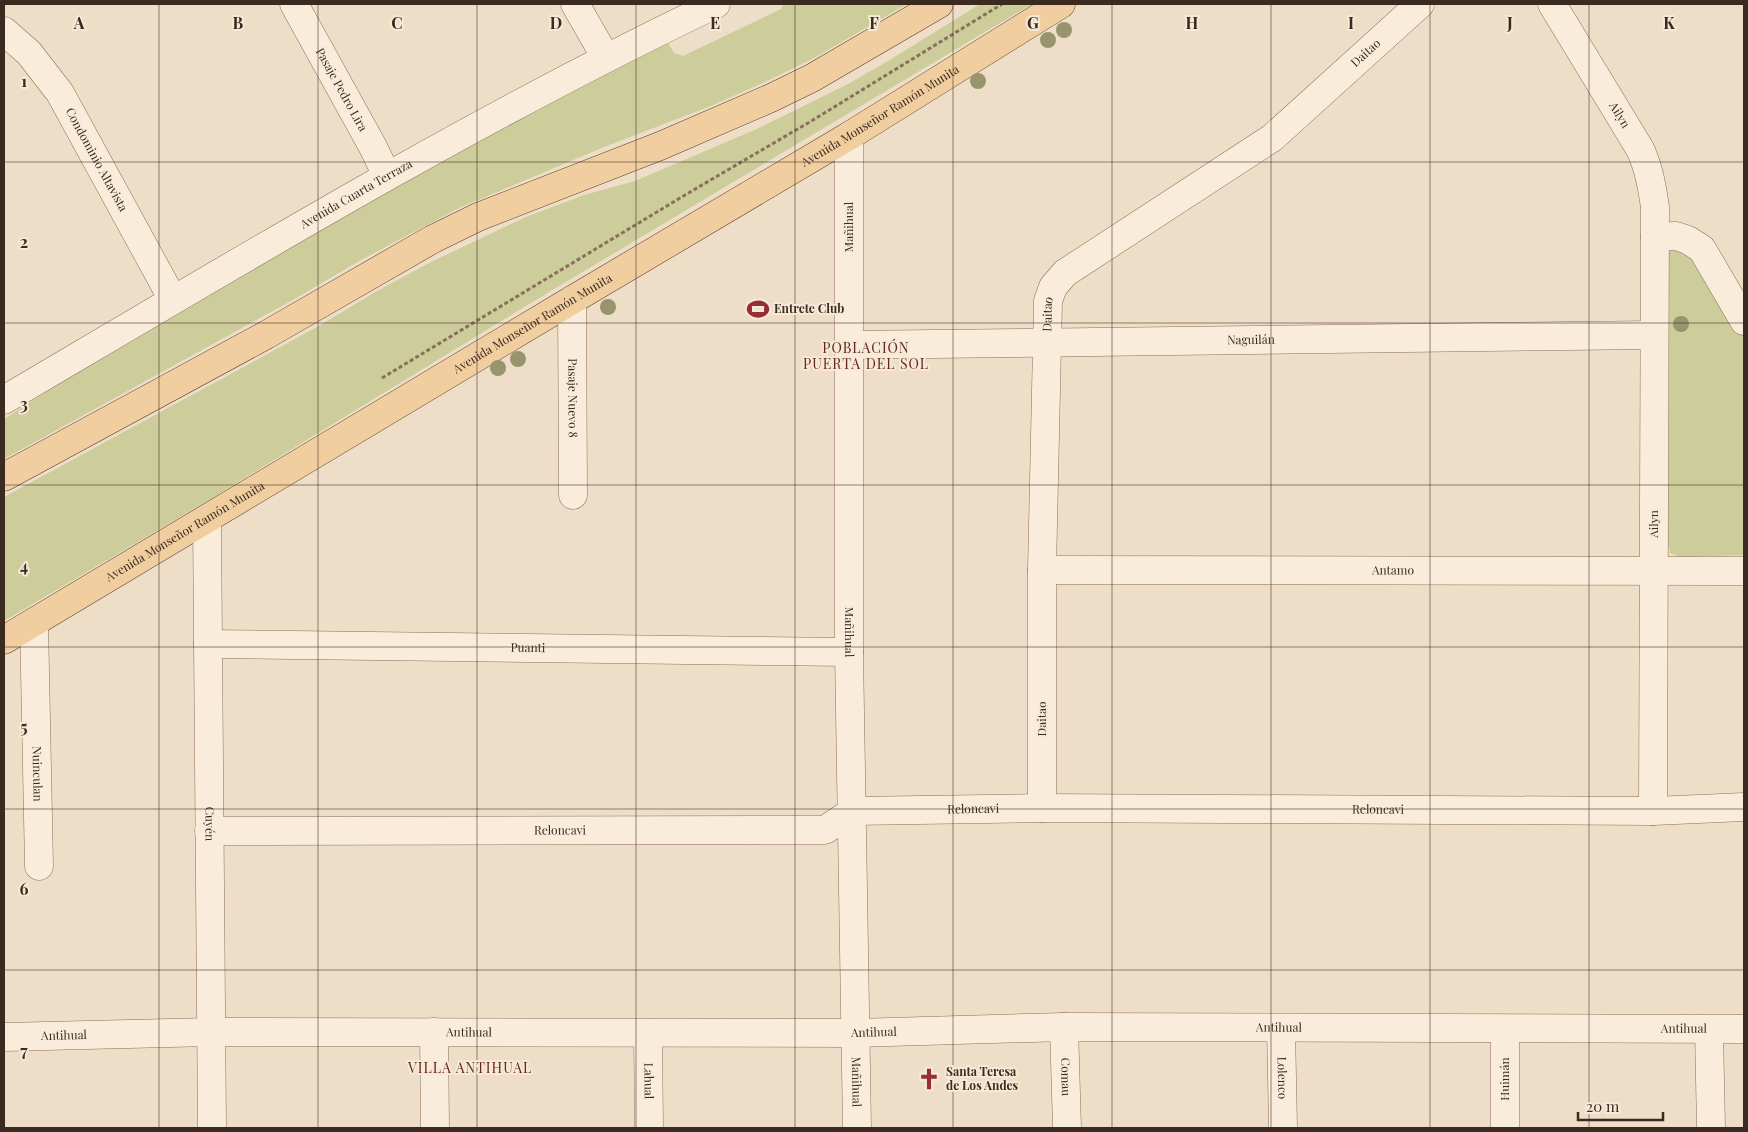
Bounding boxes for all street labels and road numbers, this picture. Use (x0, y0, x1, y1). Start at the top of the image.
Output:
street label: Daitao (1347, 34, 1384, 70)
street label: Pasaje Pedro Lira (313, 45, 372, 134)
street label: Avenida Monseñor Ramón Munita (797, 60, 962, 170)
street label: Ailyn (1606, 98, 1634, 131)
street label: Condominio Altavista (63, 105, 132, 214)
street label: Avenida Cuarta Terraza (296, 155, 415, 232)
street label: Mañihual (840, 201, 856, 252)
street label: Avenida Monseñor Ramón Munita (449, 269, 615, 377)
street label: Daitao (1038, 293, 1056, 332)
street label: Naguilán (1227, 331, 1275, 347)
street label: Pasaje Nuevo 8 (565, 358, 582, 438)
street label: Avenida Monseñor Ramón Munita (101, 477, 267, 585)
street label: Ailyn (1645, 510, 1661, 539)
street label: Antamo (1371, 561, 1415, 578)
street label: Mañihual (842, 607, 858, 658)
street label: Puanti (510, 639, 546, 655)
street label: Daitao (1033, 701, 1049, 736)
street label: Nuinculan (30, 746, 47, 802)
street label: Reloncavi (947, 800, 1000, 817)
street label: Reloncavi (1352, 801, 1405, 817)
street label: Cuyén (202, 807, 219, 841)
street label: Reloncavi (534, 821, 587, 837)
street label: Antihual (1255, 1019, 1302, 1035)
street label: Antihual (1660, 1020, 1707, 1036)
street label: Antihual (445, 1023, 493, 1039)
street label: Antihual (850, 1023, 898, 1040)
street label: Antihual (40, 1026, 88, 1043)
street label: Mañihual (849, 1057, 866, 1108)
street label: Comau (1058, 1057, 1075, 1096)
street label: Lolenco (1275, 1057, 1291, 1100)
street label: Huimán (1496, 1057, 1512, 1101)
street label: Lahual (641, 1063, 658, 1100)

